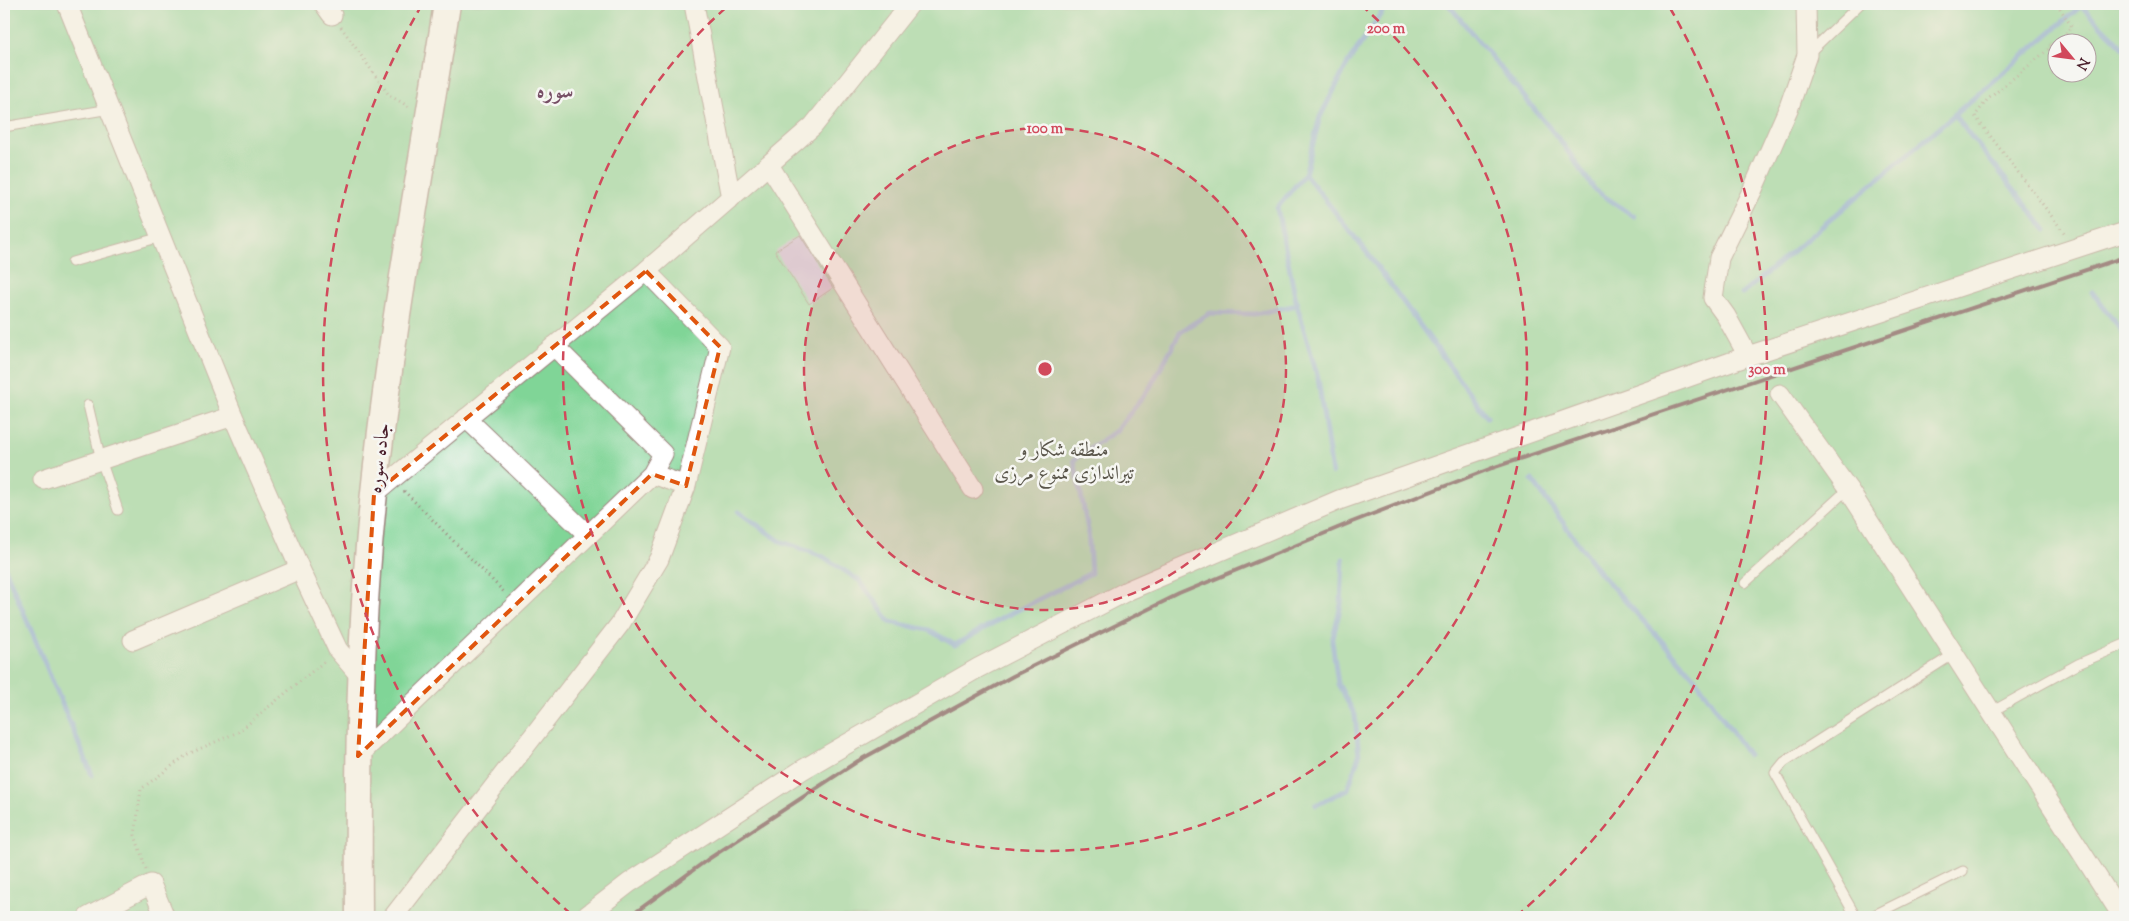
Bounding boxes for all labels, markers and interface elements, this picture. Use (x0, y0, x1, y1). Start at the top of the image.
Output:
text: 200 m (1367, 19, 1406, 40)
north arrow (2046, 32, 2096, 82)
text: N (2070, 54, 2093, 73)
district label: سوره (537, 77, 573, 109)
text: 100 m (1027, 119, 1064, 140)
centre of rings (1036, 360, 1054, 378)
text: 300 m (1748, 360, 1786, 381)
street label: جاده سوره (362, 421, 399, 495)
park label: منطقه شکار و تیراندازی ممنوع مرزی (994, 437, 1134, 490)

